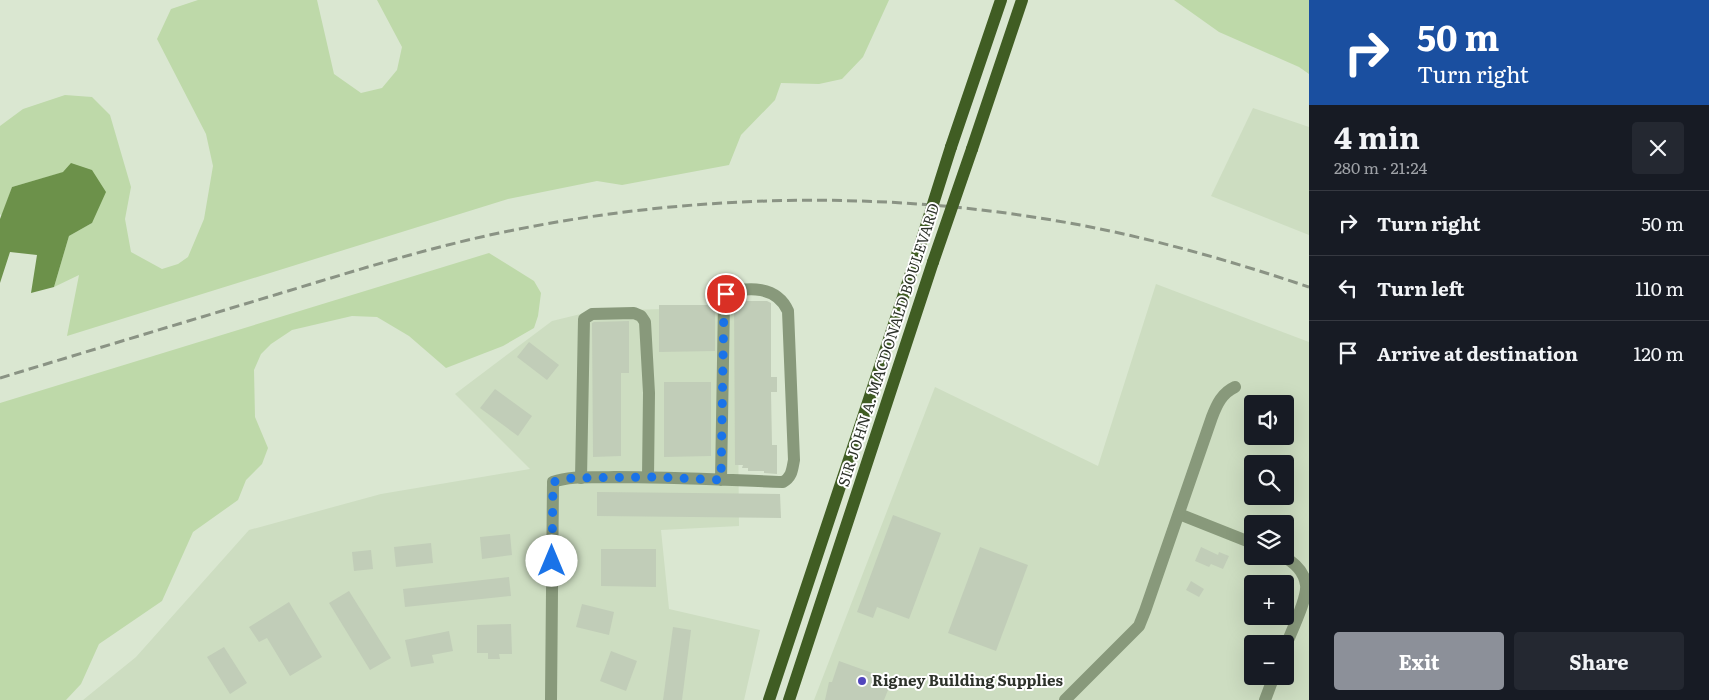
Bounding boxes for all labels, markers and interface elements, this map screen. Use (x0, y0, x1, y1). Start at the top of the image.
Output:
text: 50 m (1417, 10, 1500, 62)
icon: right (1334, 20, 1399, 85)
text: Turn right (1417, 57, 1529, 90)
text: 4 min (1334, 114, 1420, 158)
button: close (1632, 122, 1684, 174)
text: 280 m · 21:24 (1334, 155, 1427, 179)
street label: SIR JOHN A. MACDONALD BOULEVARD (831, 200, 944, 489)
icon: right (1334, 209, 1362, 237)
text: Turn right (1377, 209, 1481, 237)
text: 50 m (1641, 209, 1684, 237)
pin (705, 273, 747, 315)
icon: left (1334, 274, 1362, 302)
text: Turn left (1377, 274, 1464, 302)
text: 110 m (1635, 274, 1684, 302)
icon: arrive (712, 280, 740, 308)
icon: arrive (1334, 339, 1362, 367)
text: Arrive at destination (1377, 339, 1578, 367)
text: 120 m (1633, 339, 1684, 367)
map controls (1244, 395, 1294, 685)
button: sound (1244, 395, 1294, 445)
button: search (1244, 455, 1294, 505)
button: layers (1244, 515, 1294, 565)
position arrow (525, 534, 577, 586)
button: + (1244, 575, 1294, 625)
button: Exit (1334, 632, 1504, 690)
button: Share (1514, 632, 1684, 690)
button: − (1244, 635, 1294, 685)
place label: Rigney Building Supplies (872, 668, 1063, 691)
marker: Rigney Building Supplies (856, 675, 868, 687)

